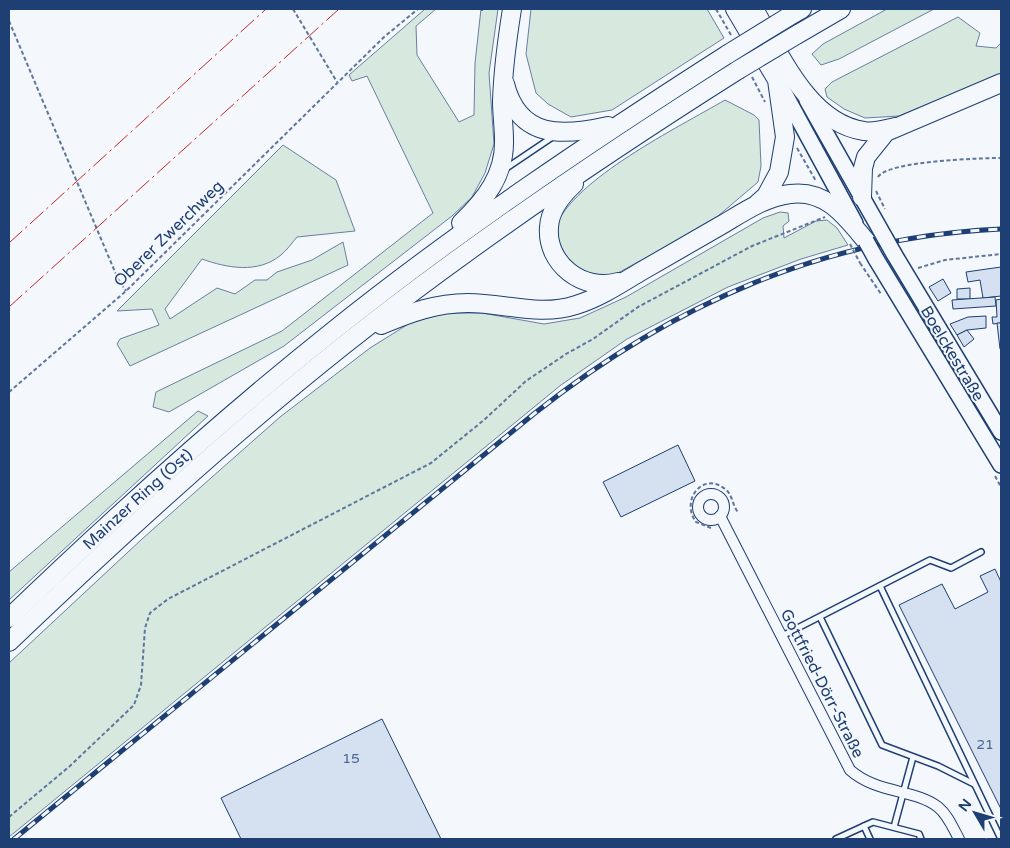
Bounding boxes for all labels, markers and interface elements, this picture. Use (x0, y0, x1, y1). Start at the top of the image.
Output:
street label: Oberer Zwerchweg (110, 176, 228, 291)
street label: Boelckestraße (916, 302, 988, 405)
street label: Mainzer Ring (Ost) (79, 445, 197, 554)
street label: Gottfried-Dörr-Straße (776, 606, 868, 761)
house number: 21 (976, 736, 994, 753)
house number: 15 (342, 750, 360, 767)
north arrow (950, 788, 1000, 838)
text: N (955, 796, 975, 815)

